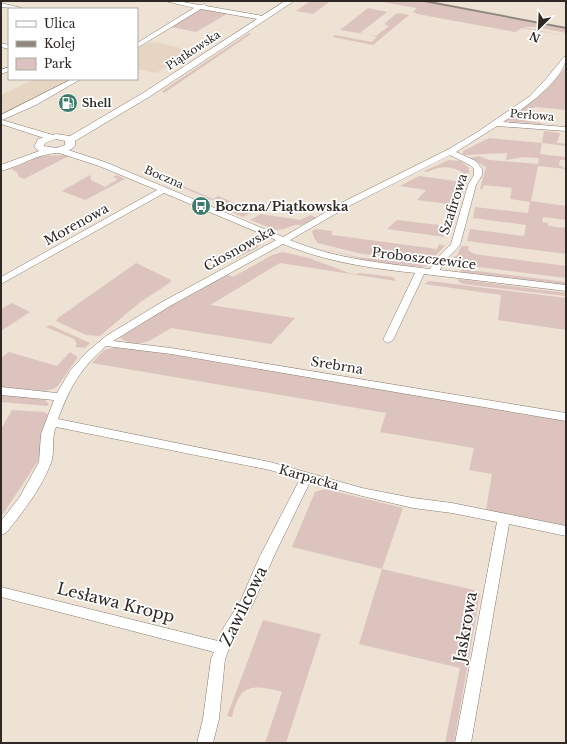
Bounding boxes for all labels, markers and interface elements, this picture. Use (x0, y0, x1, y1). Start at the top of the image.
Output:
legend (8, 8, 138, 80)
north arrow (519, 8, 559, 48)
text: Ulica (44, 16, 76, 31)
street label: Piątkowska (163, 27, 224, 73)
text: N (527, 28, 543, 46)
text: Kolej (44, 36, 75, 51)
text: Park (44, 56, 72, 71)
fuel station icon: Shell (57, 92, 79, 114)
place label: Shell (82, 96, 111, 110)
street label: Perłowa (509, 106, 556, 124)
street label: Boczna (142, 162, 187, 192)
street label: Szafirowa (436, 171, 472, 237)
bus stop icon: Boczna/Piątkowska (190, 195, 212, 217)
place label: Boczna/Piątkowska (215, 198, 349, 215)
street label: Morenowa (41, 199, 112, 249)
street label: Ciosnowska (201, 222, 278, 275)
street label: Proboszczewice (371, 244, 477, 273)
street label: Srebrna (310, 353, 365, 378)
street label: Karpacka (277, 461, 342, 494)
street label: Zawilcowa (215, 563, 271, 649)
street label: Lesława Kropp (55, 578, 177, 626)
street label: Jaskrowa (449, 590, 481, 666)

